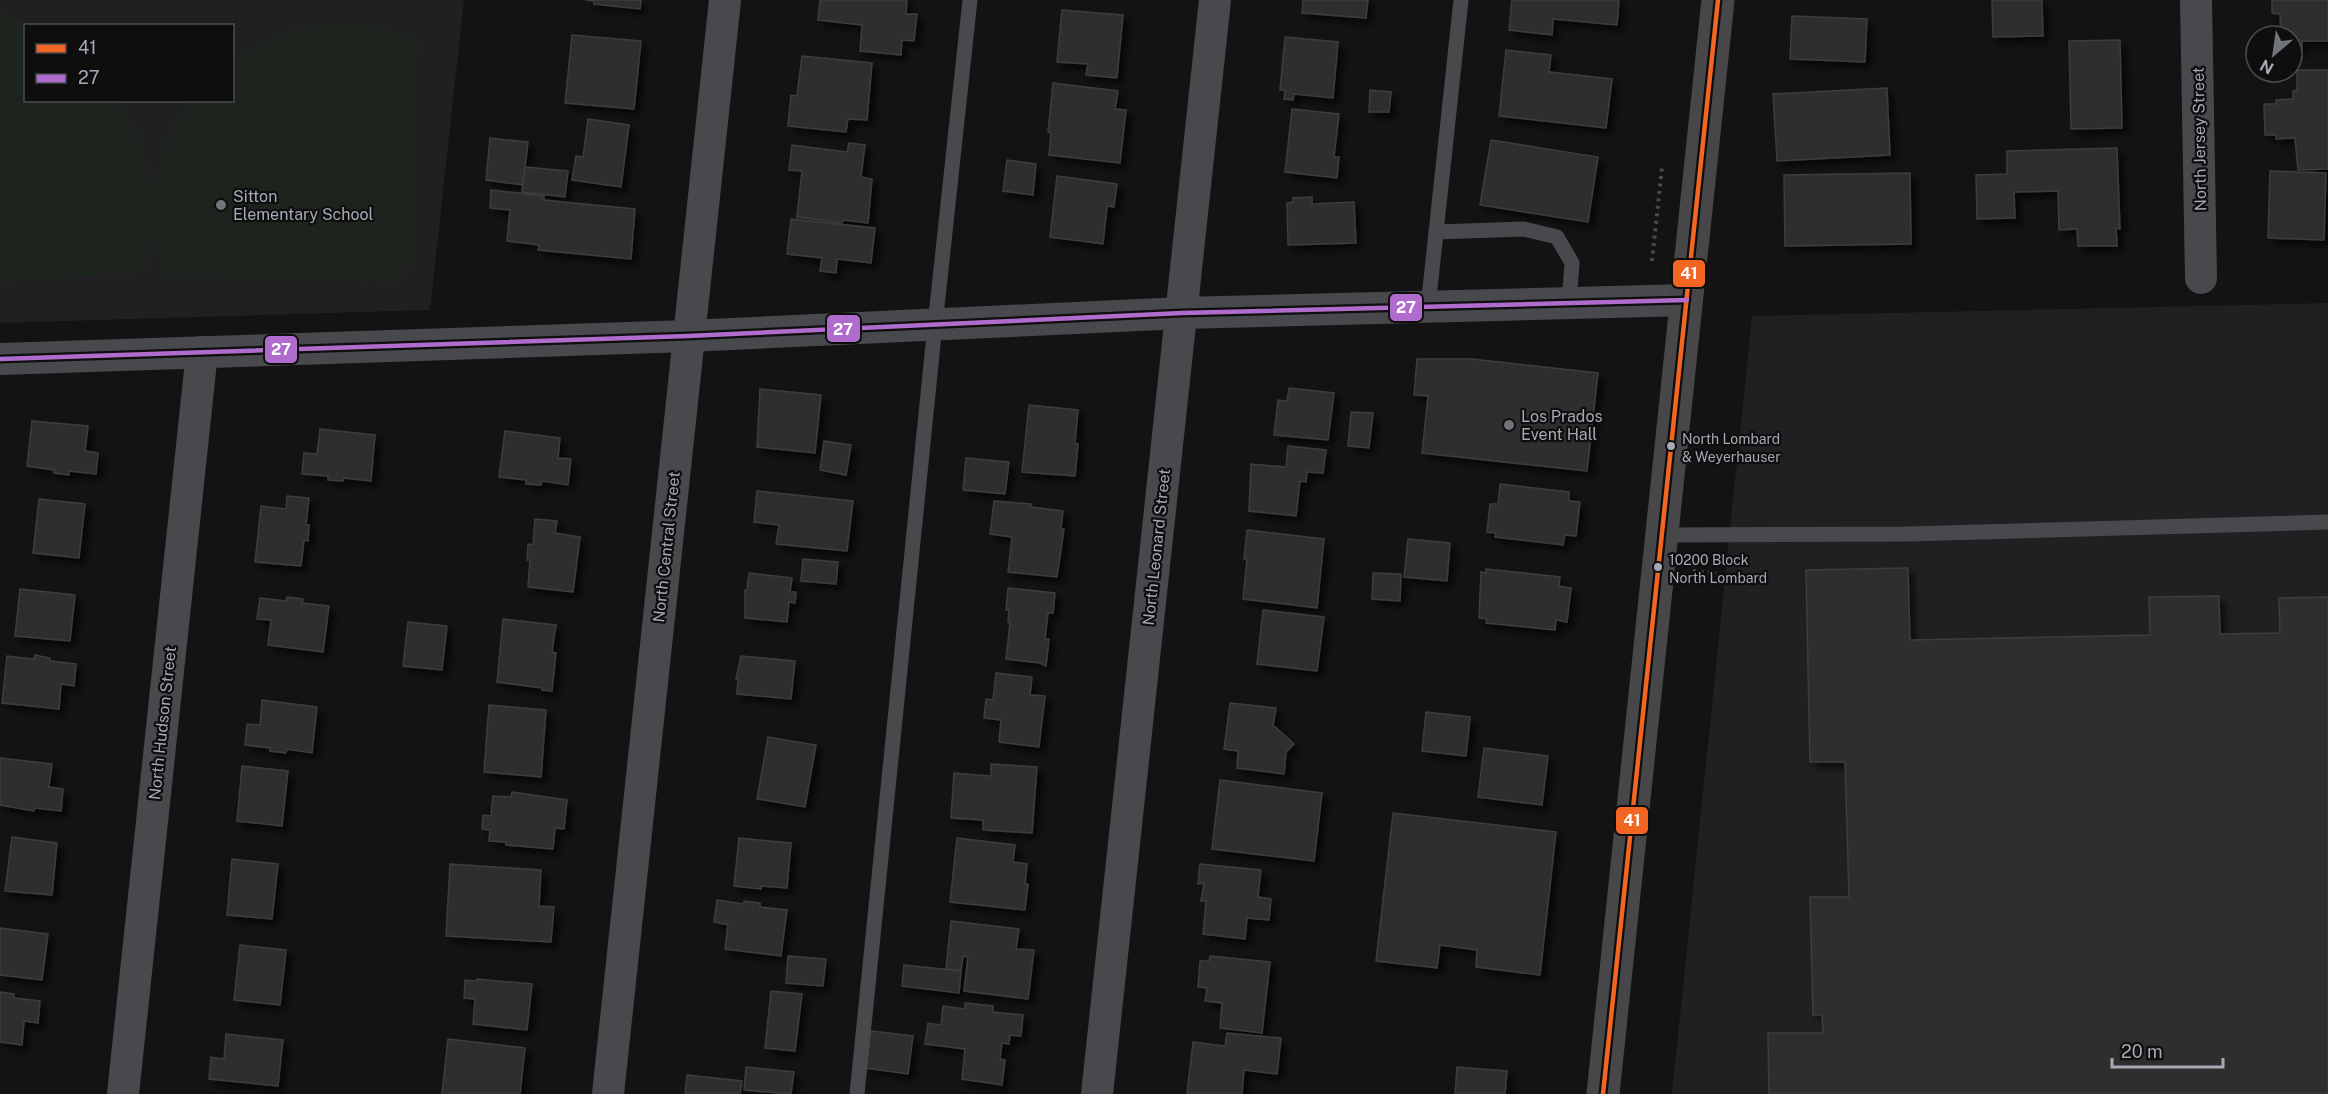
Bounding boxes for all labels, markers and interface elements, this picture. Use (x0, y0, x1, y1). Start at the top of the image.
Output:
legend (24, 24, 234, 102)
north arrow (2244, 24, 2304, 84)
text: 41 (78, 37, 97, 58)
text: N (2257, 55, 2277, 78)
text: 27 (78, 67, 100, 88)
street label: North Jersey Street (2189, 67, 2210, 211)
place label: Sitton Elementary School (233, 187, 374, 224)
marker: Sitton Elementary School (214, 198, 228, 212)
line badge: 41 (1672, 259, 1706, 288)
text: 41 (1680, 264, 1698, 283)
line badge: 27 (1389, 293, 1423, 322)
text: 27 (1396, 298, 1416, 317)
line badge: 27 (826, 314, 861, 343)
text: 27 (833, 320, 853, 339)
line badge: 27 (264, 335, 298, 364)
text: 27 (271, 340, 291, 359)
place label: Los Prados Event Hall (1521, 407, 1602, 444)
marker: Los Prados Event Hall (1502, 418, 1516, 432)
place label: North Lombard & Weyerhauser (1682, 431, 1781, 465)
marker: North Lombard & Weyerhauser (1665, 440, 1677, 452)
street label: North Leonard Street (1139, 468, 1174, 626)
street label: North Central Street (649, 471, 684, 624)
place label: 10200 Block North Lombard (1669, 552, 1767, 586)
marker: 10200 Block North Lombard (1652, 561, 1664, 573)
street label: North Hudson Street (145, 645, 180, 801)
line badge: 41 (1615, 806, 1649, 835)
text: 41 (1623, 811, 1641, 830)
scale bar (2112, 1031, 2223, 1069)
text: 20 m (2121, 1041, 2163, 1062)

